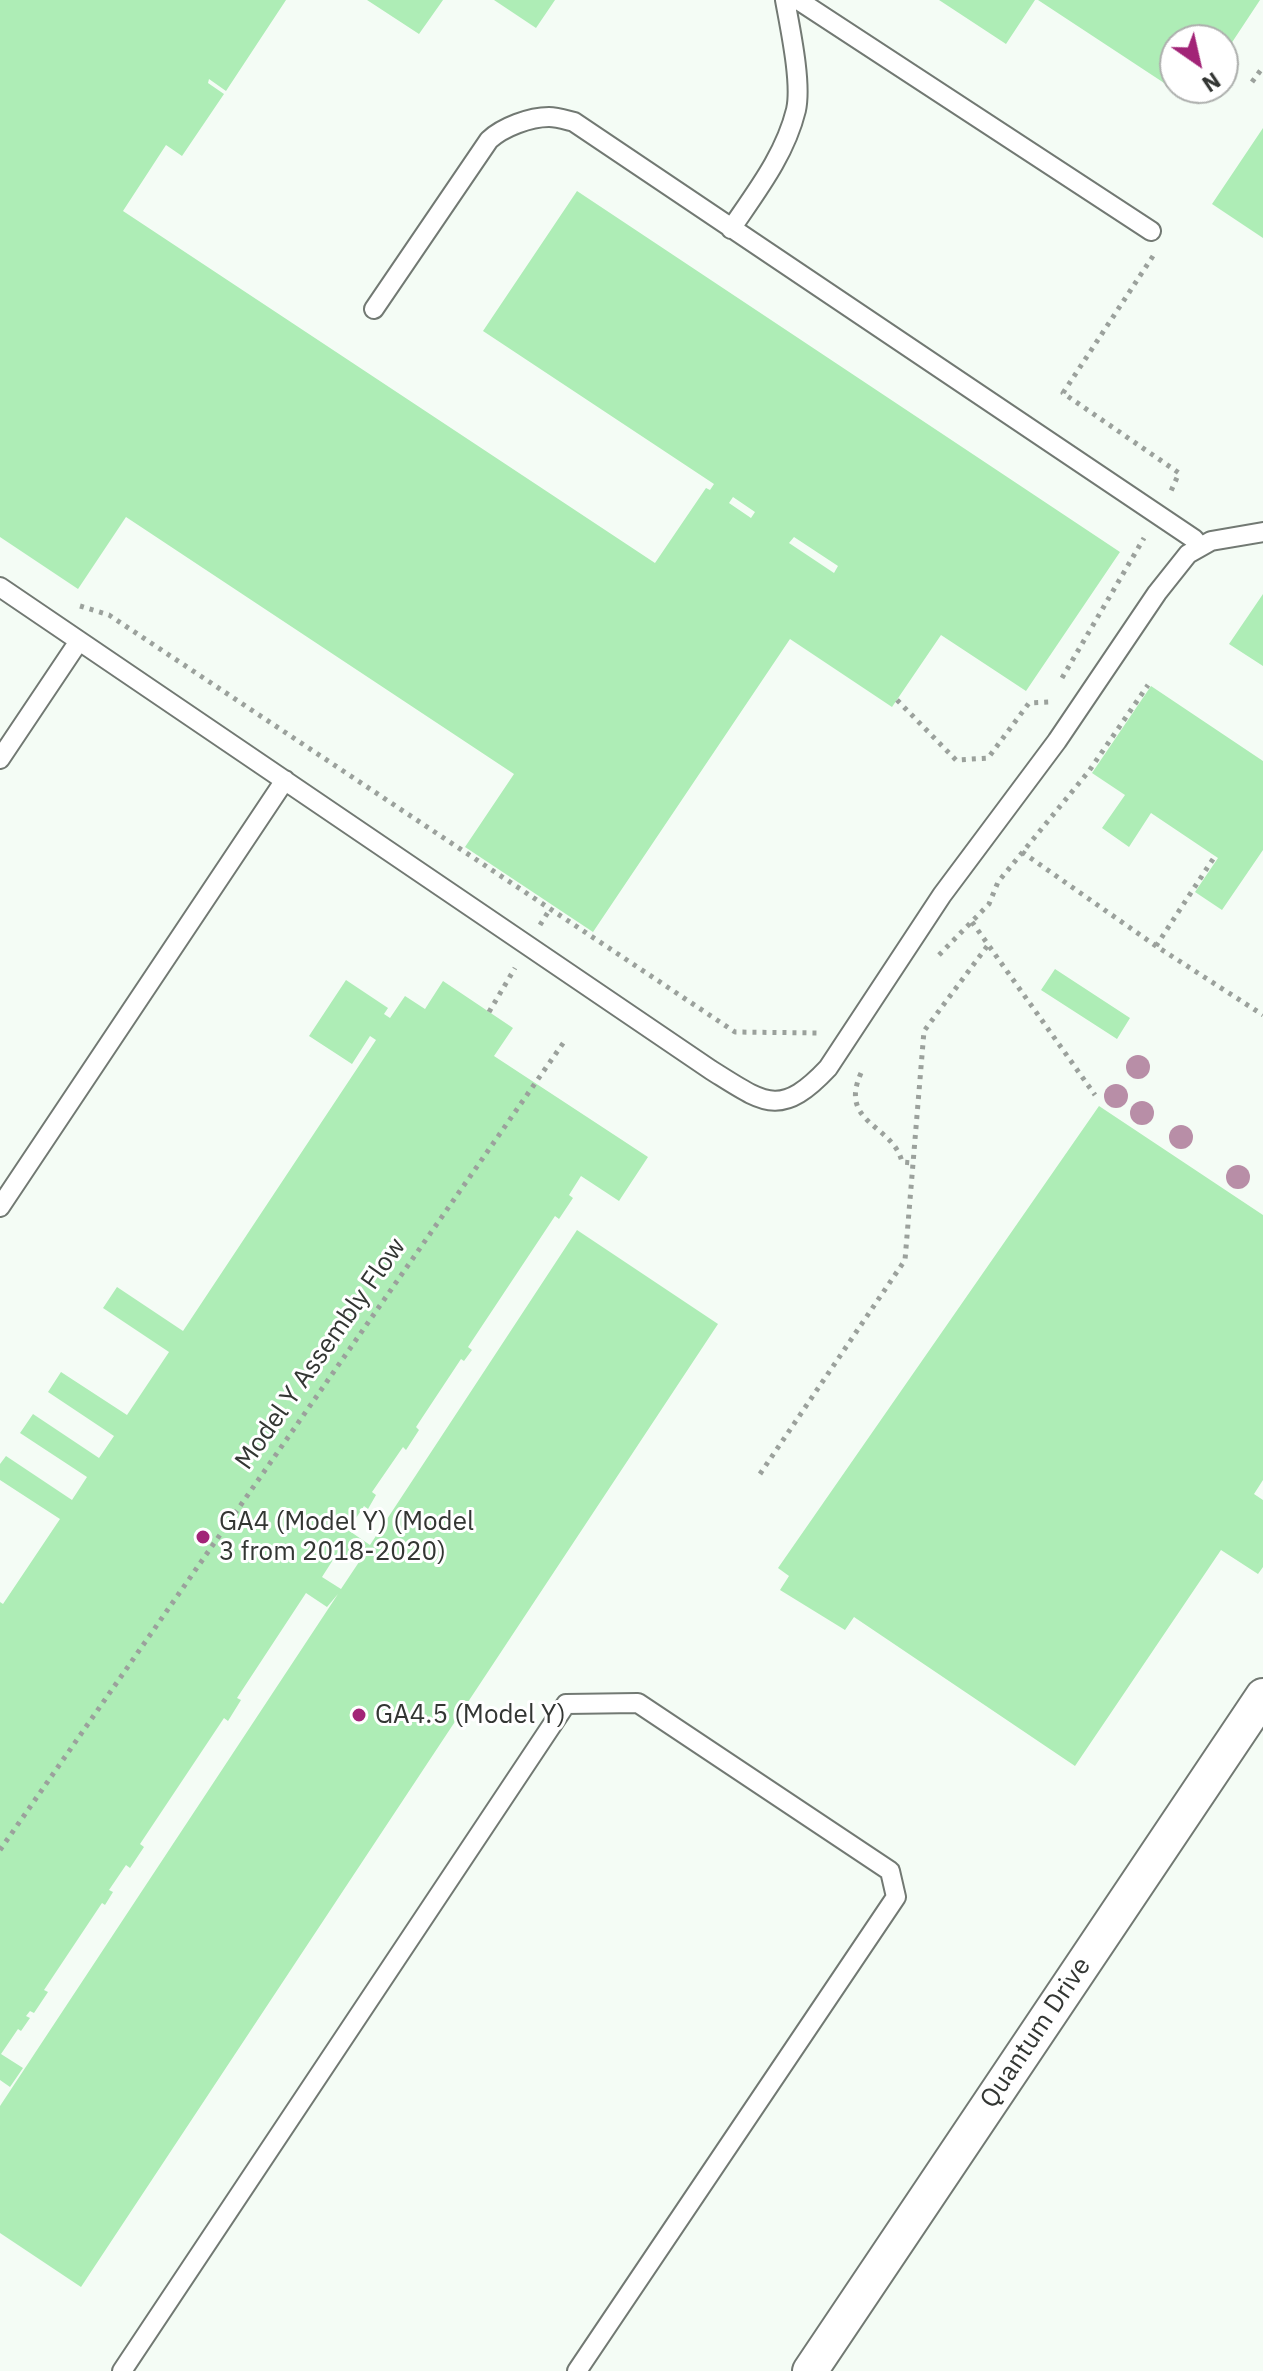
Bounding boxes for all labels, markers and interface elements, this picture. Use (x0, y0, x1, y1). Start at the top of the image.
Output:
north arrow (1159, 24, 1239, 104)
text: N (1197, 66, 1226, 99)
street label: Model Y Assembly Flow (229, 1232, 413, 1476)
place label: GA4 (Model Y) (Model 3 from 2018-2020) (219, 1506, 474, 1568)
marker: GA4 (Model Y) (Model 3 from 2018-2020) (194, 1528, 212, 1546)
place label: GA4.5 (Model Y) (375, 1699, 566, 1731)
marker: GA4.5 (Model Y) (350, 1706, 368, 1724)
street label: Quantum Drive (974, 1952, 1098, 2114)

